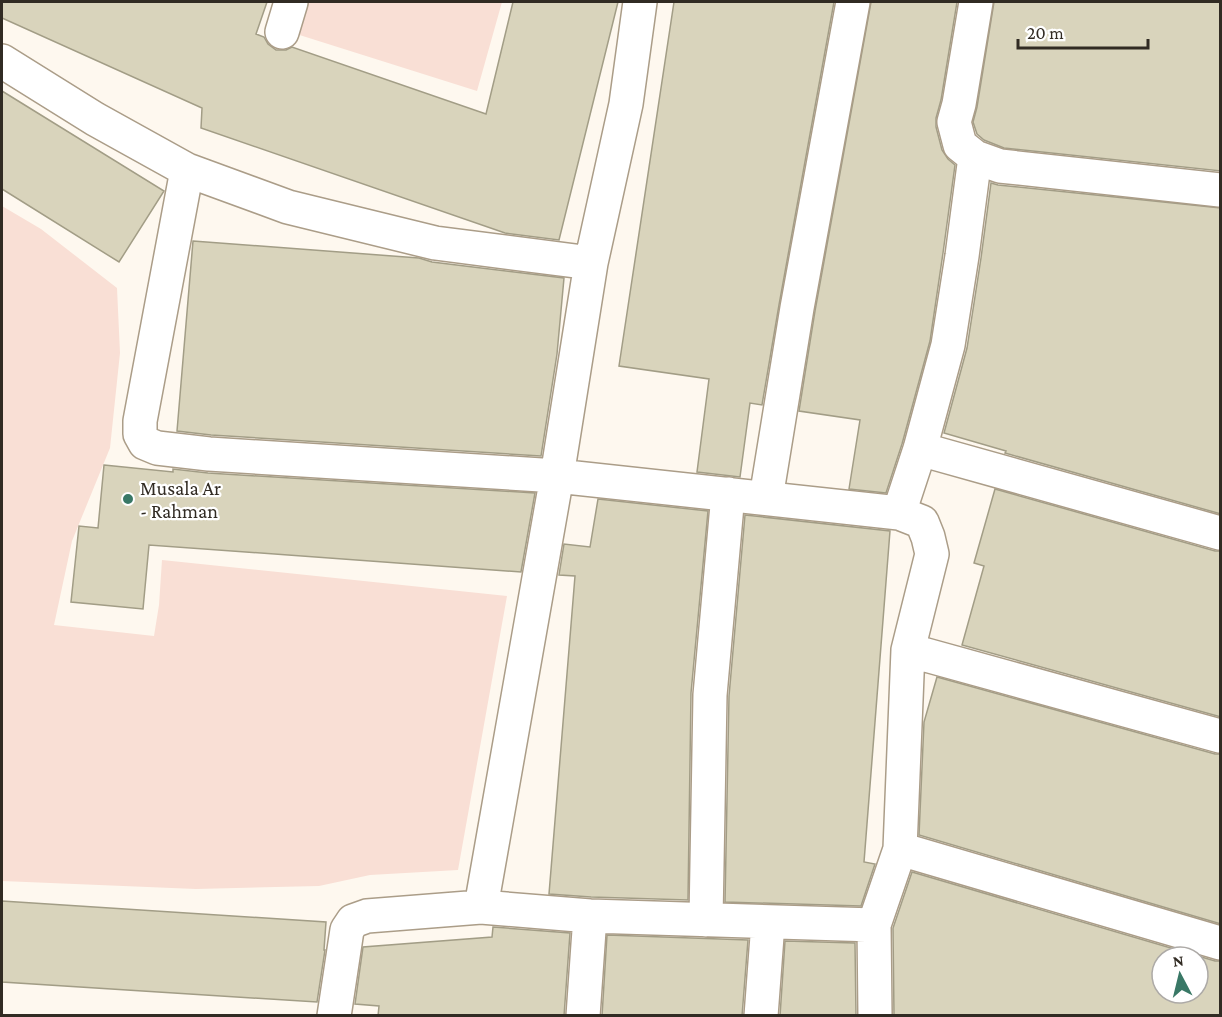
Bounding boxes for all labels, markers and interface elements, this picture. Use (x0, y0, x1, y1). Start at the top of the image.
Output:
scale bar (1018, 12, 1148, 50)
text: 20 m (1027, 23, 1064, 43)
place label: Musala Ar - Rahman (140, 477, 221, 522)
marker: Musala Ar - Rahman (121, 492, 135, 506)
north arrow (1150, 945, 1210, 1005)
text: N (1172, 951, 1185, 970)

